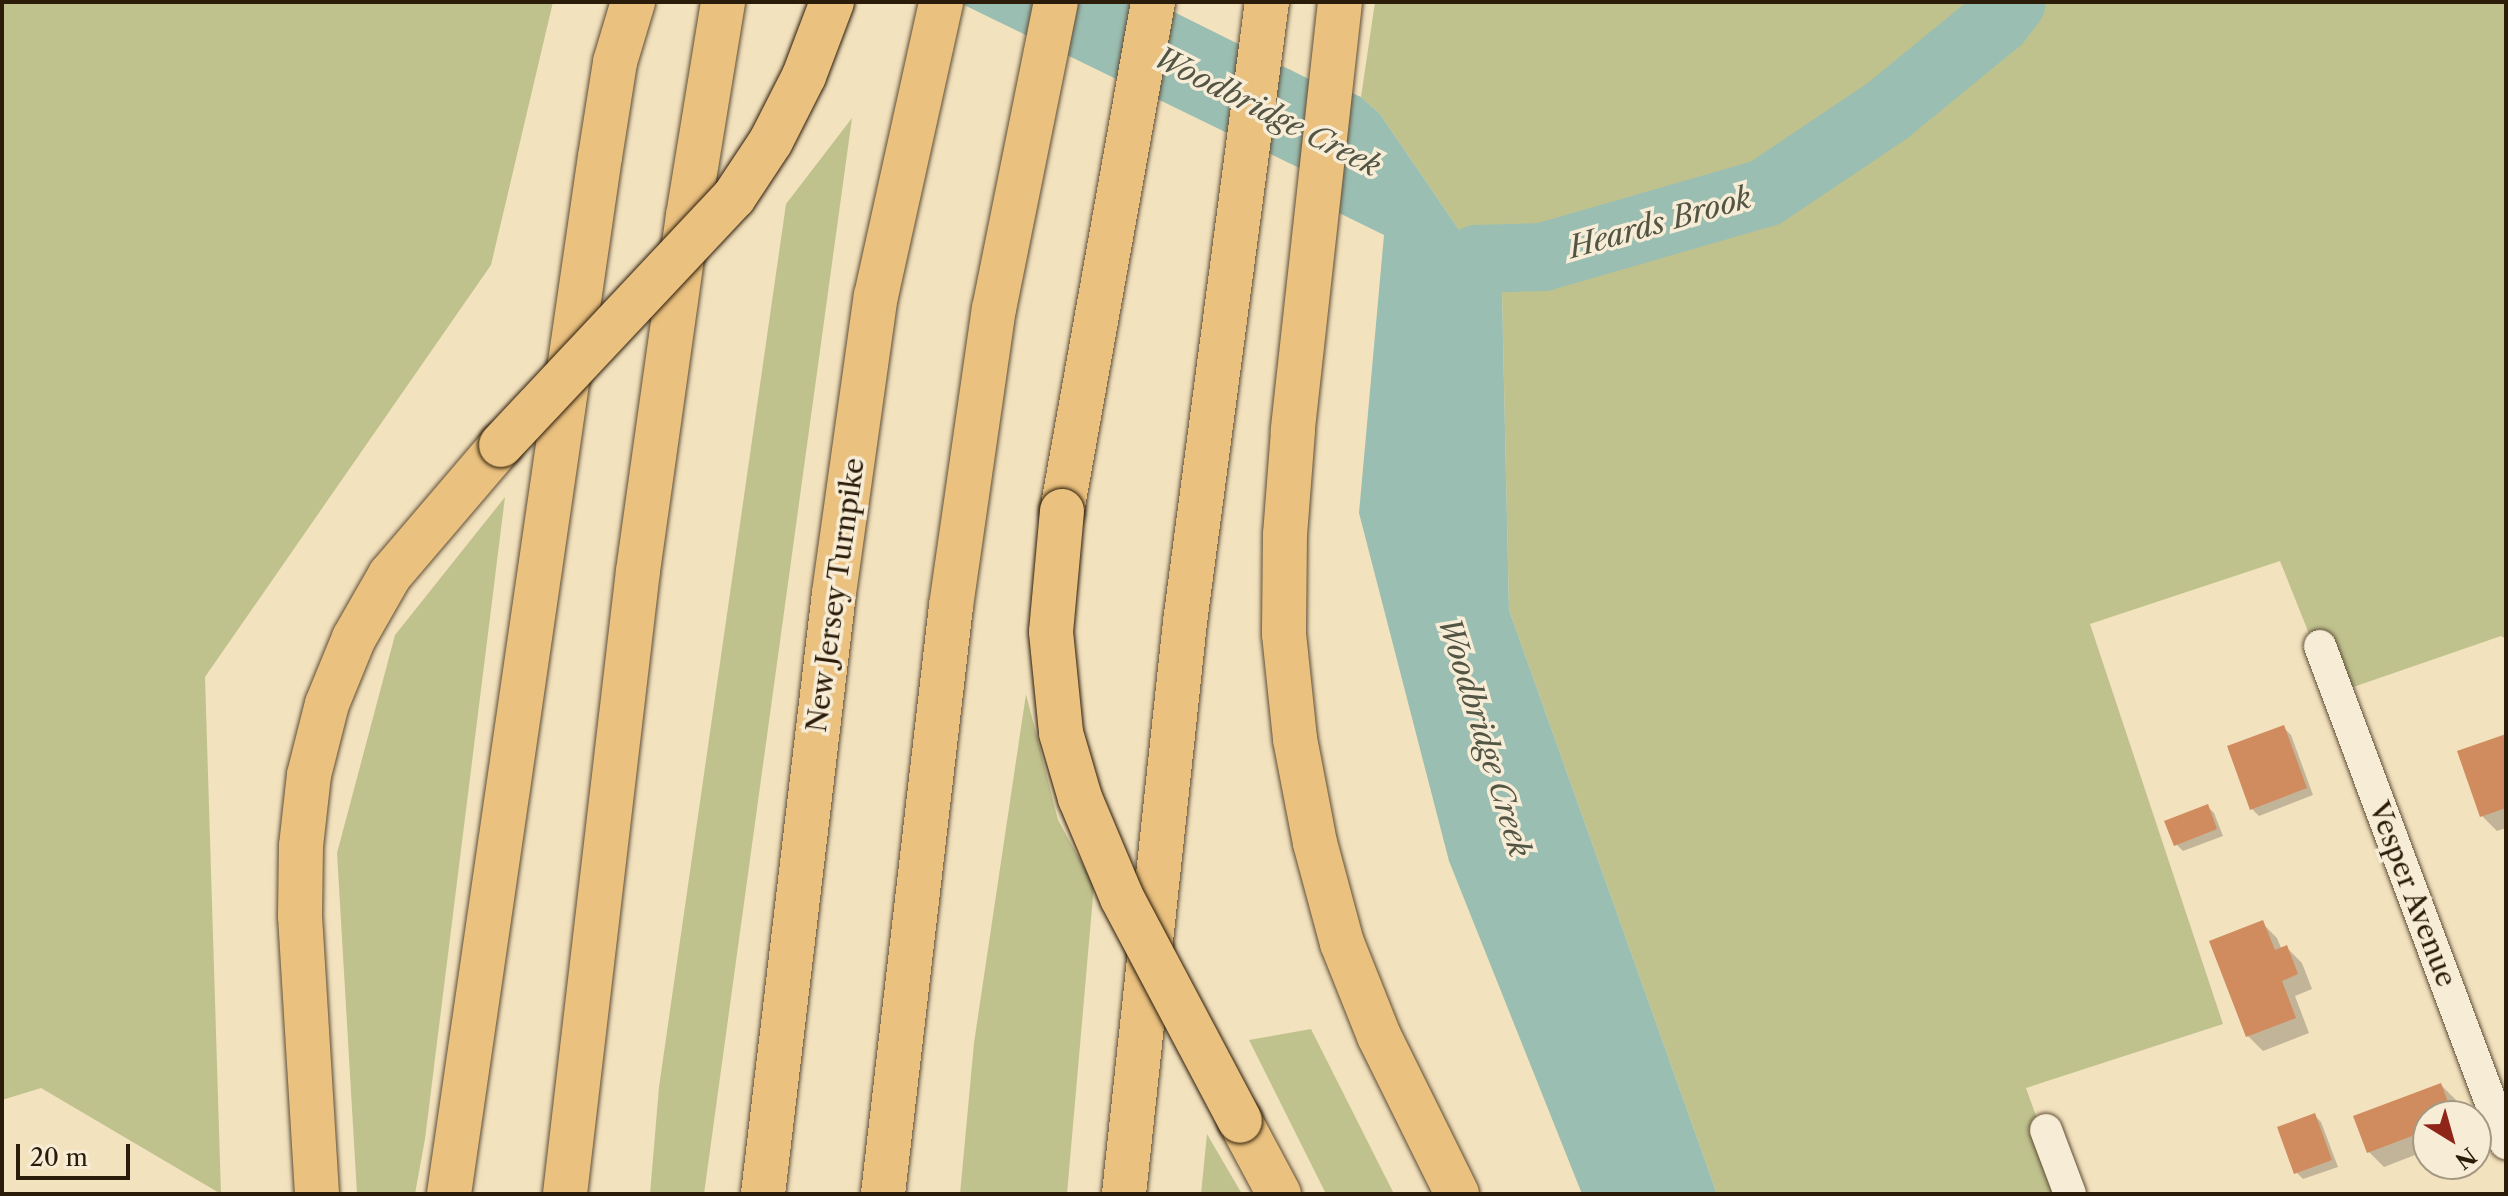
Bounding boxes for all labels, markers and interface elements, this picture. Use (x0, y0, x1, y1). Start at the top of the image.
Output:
water label: Woodbridge Creek (1148, 39, 1386, 185)
water label: Heards Brook (1564, 180, 1756, 266)
street label: New Jersey Turnpike (799, 455, 871, 735)
water label: Woodbridge Creek (1430, 613, 1538, 861)
street label: Vesper Avenue (2362, 796, 2464, 992)
north arrow (2412, 1100, 2492, 1180)
scale bar (20, 1128, 134, 1178)
text: N (2450, 1141, 2481, 1175)
text: 20 m (30, 1143, 88, 1172)

